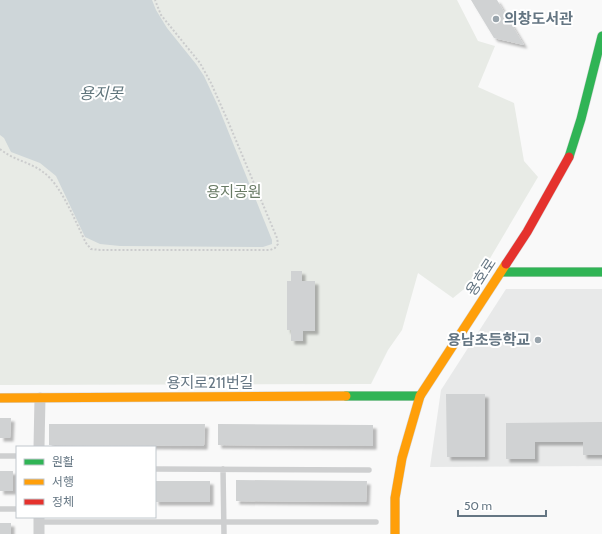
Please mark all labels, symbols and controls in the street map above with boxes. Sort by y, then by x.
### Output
place label: 의창도서관 [504,10,573,28]
marker: 의창도서관 [491,14,501,24]
water label: 용지못 [79,84,124,103]
park label: 용지공원 [206,183,262,201]
street label: 용호로 [462,255,500,299]
place label: 용남초등학교 [447,331,530,349]
marker: 용남초등학교 [533,335,543,345]
street label: 용지로211번길 [167,374,253,392]
legend [16,446,156,518]
text: 원활 [52,454,74,469]
text: 서행 [52,474,74,489]
scale bar [458,492,546,518]
text: 정체 [52,494,74,509]
text: 50 m [464,498,492,513]

